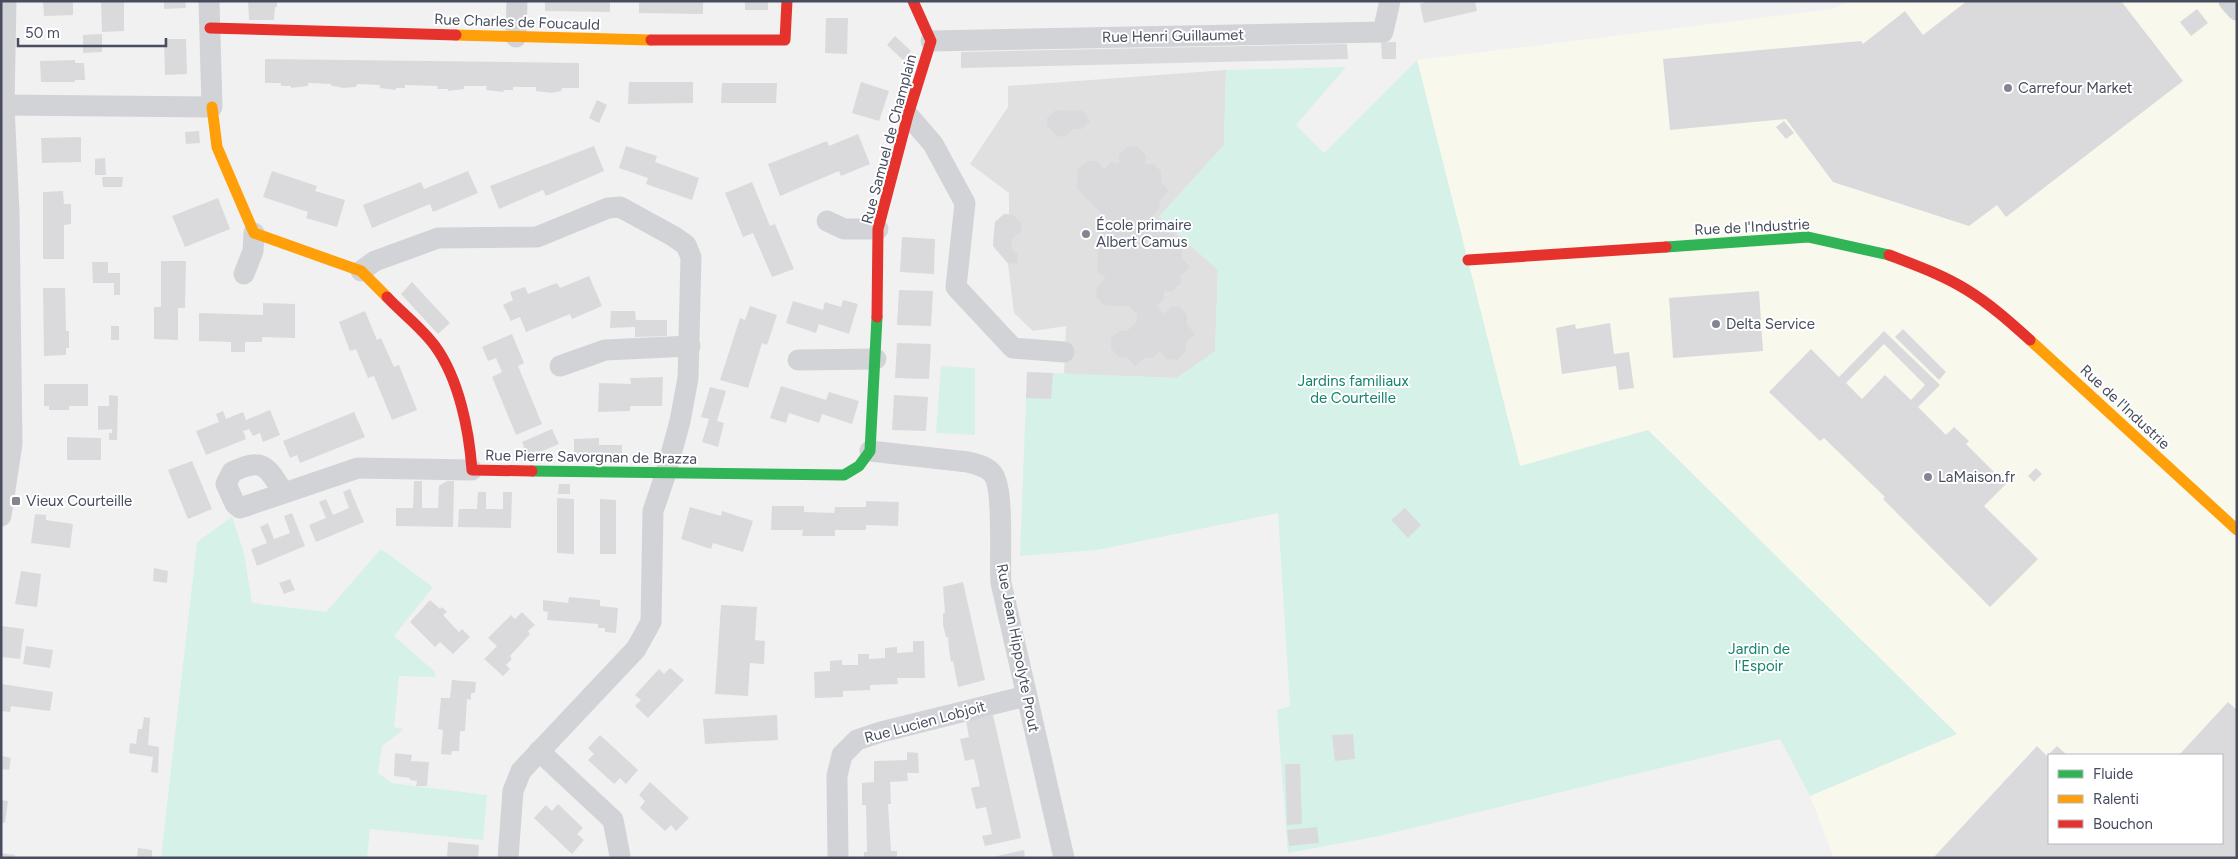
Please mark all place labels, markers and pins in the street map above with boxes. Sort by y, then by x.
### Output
place label: Carrefour Market [2018,79,2133,97]
marker: Carrefour Market [2002,82,2014,94]
place label: École primaire Albert Camus [1096,216,1191,251]
marker: École primaire Albert Camus [1080,228,1092,240]
place label: Delta Service [1726,315,1815,333]
marker: Delta Service [1710,318,1722,330]
place label: LaMaison.fr [1938,468,2015,486]
marker: LaMaison.fr [1922,471,1934,483]
place label: Vieux Courteille [26,492,132,510]
marker: Vieux Courteille [10,495,22,507]

